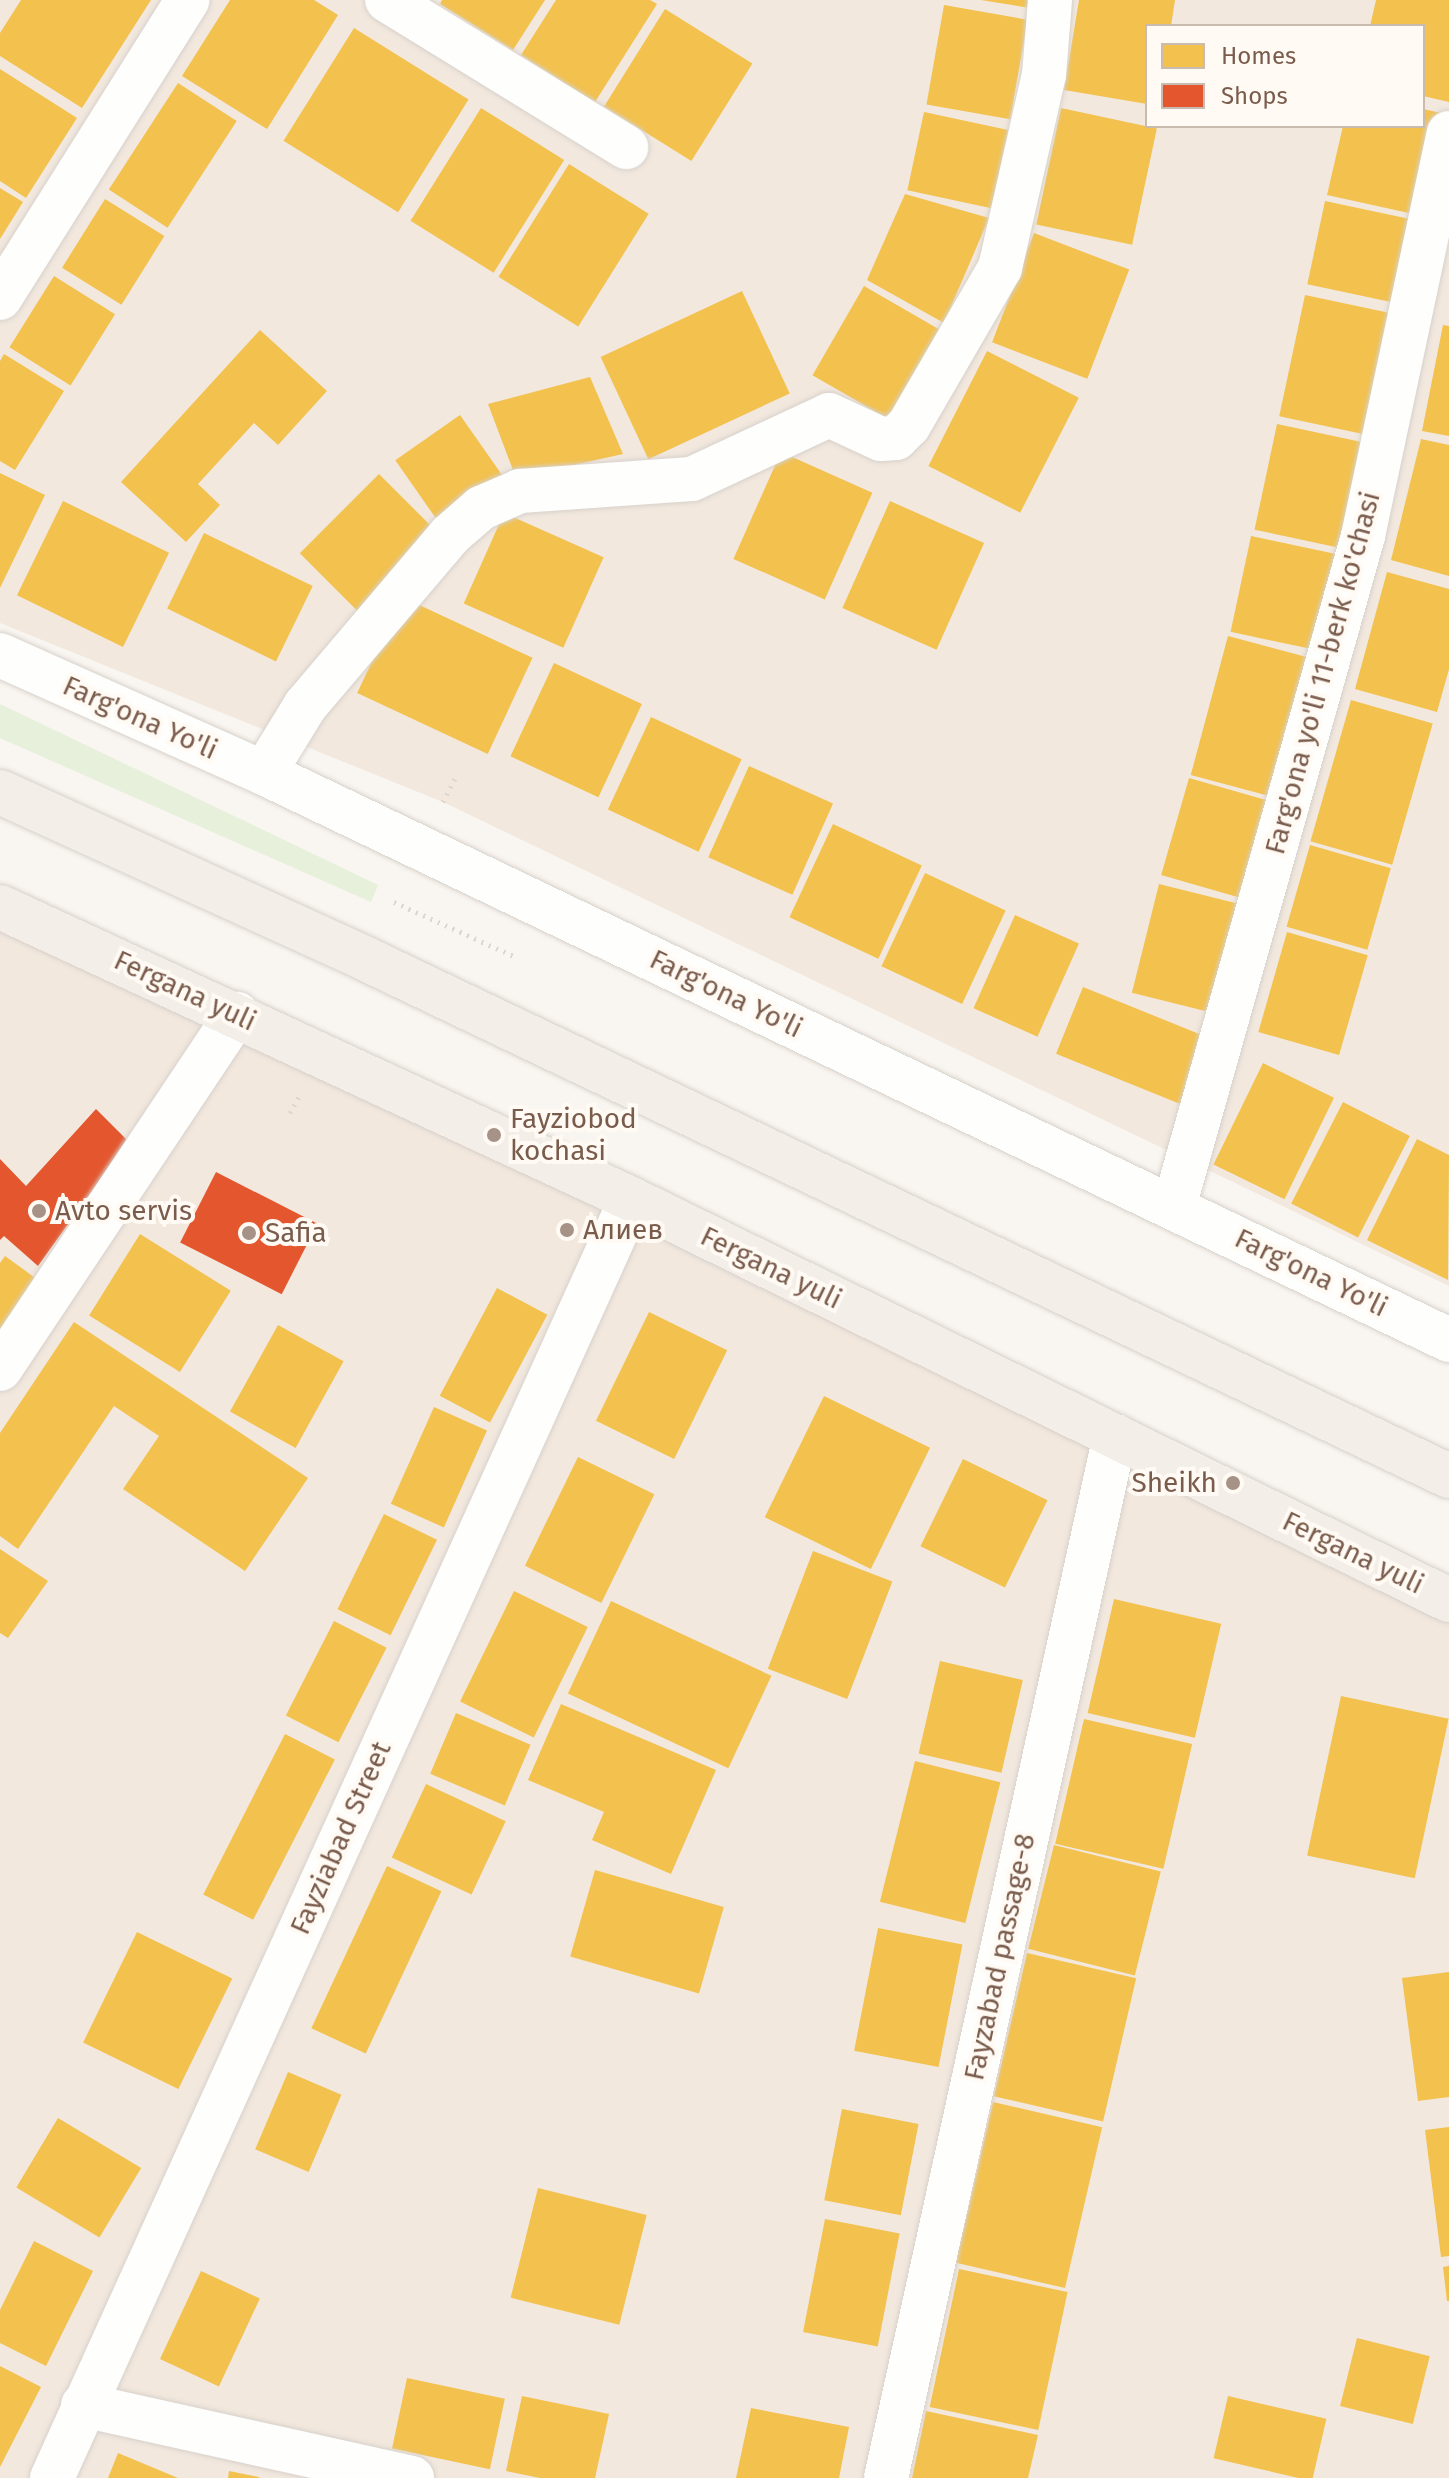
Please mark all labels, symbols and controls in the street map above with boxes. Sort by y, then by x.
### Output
legend [1145,24,1425,128]
text: Homes [1221,42,1296,70]
text: Shops [1221,82,1288,110]
street label: Farg'ona yo'li 11-berk ko'chasi [1258,488,1388,858]
street label: Farg'ona Yo'li [58,669,222,767]
street label: Fergana yuli [109,943,261,1039]
street label: Farg'ona Yo'li [644,943,808,1045]
place label: Fayziobod kochasi [510,1102,637,1168]
marker: Fayziobod kochasi [485,1126,503,1144]
place label: Avto servis [55,1194,192,1228]
marker: Avto servis [30,1202,48,1220]
place label: Алиев [583,1213,663,1247]
place label: Safia [265,1216,327,1250]
street label: Fergana yuli [695,1219,847,1317]
marker: Алиев [558,1221,576,1239]
street label: Farg'ona Yo'li [1229,1222,1393,1324]
marker: Safia [240,1224,258,1242]
place label: Sheikh [1131,1466,1217,1500]
marker: Sheikh [1224,1474,1242,1492]
street label: Fergana yuli [1277,1504,1429,1602]
street label: Fayziabad Street [283,1736,399,1940]
street label: Fayzabad passage-8 [957,1831,1043,2083]

